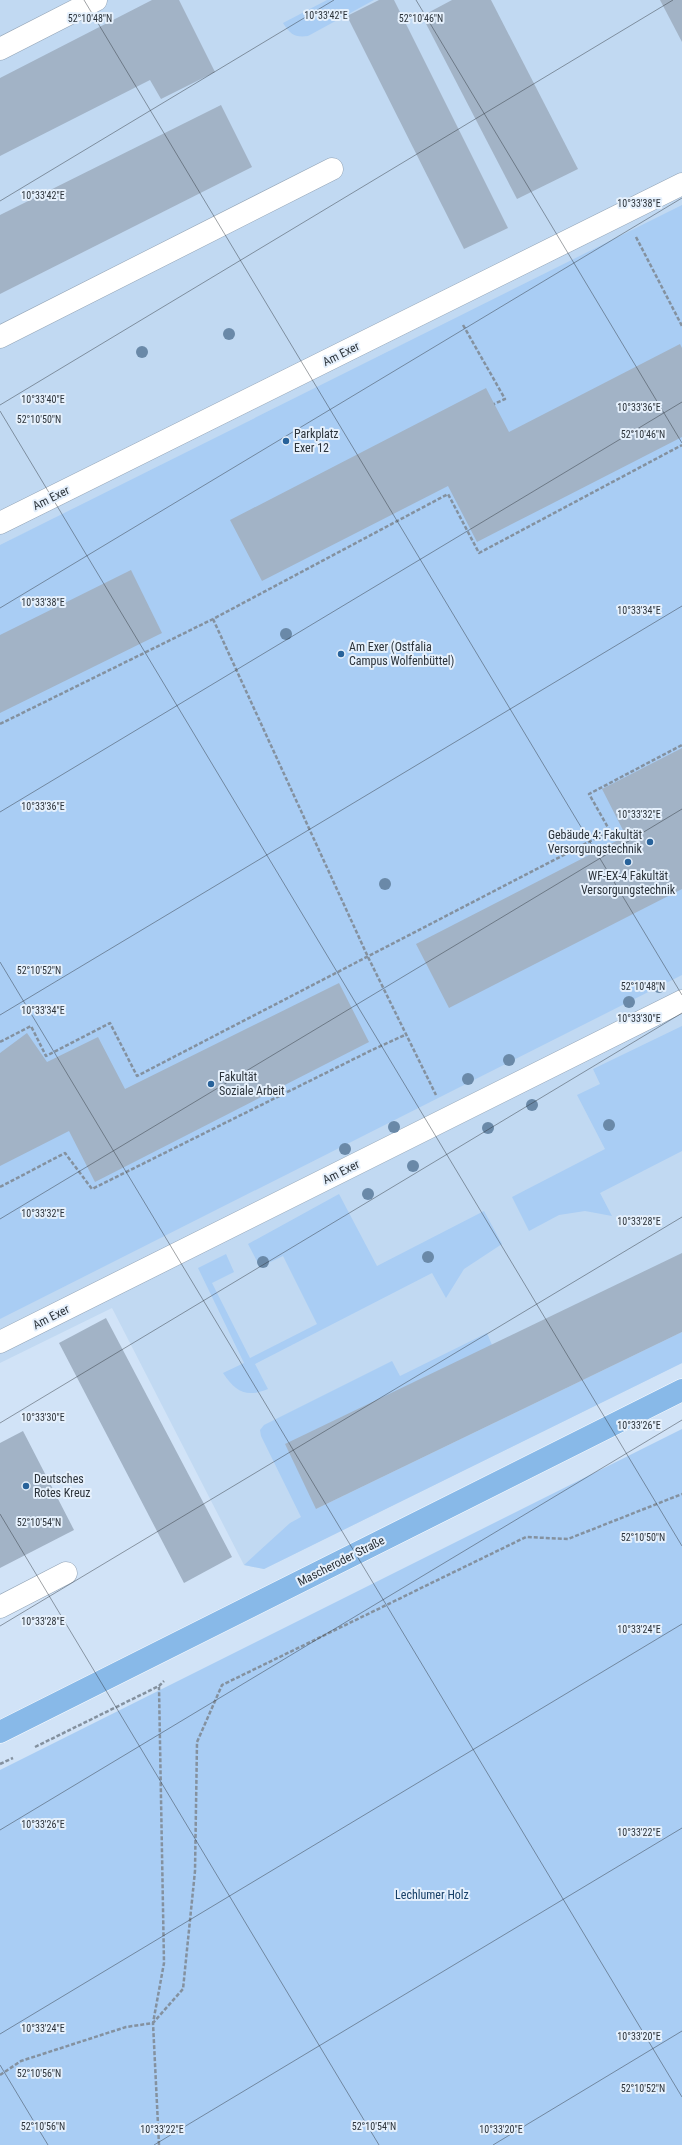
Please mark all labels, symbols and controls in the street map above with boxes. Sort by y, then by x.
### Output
text: 10°33'42"E [304,10,348,21]
text: 52°10'48"N [68,13,112,24]
text: 52°10'46"N [399,13,443,24]
text: 10°33'42"E [21,190,65,201]
text: 10°33'38"E [617,198,661,209]
street label: Am Exer [320,339,362,369]
text: 10°33'40"E [21,394,65,405]
text: 10°33'36"E [617,402,661,413]
text: 52°10'50"N [17,414,61,425]
place label: Parkplatz Exer 12 [294,427,339,455]
text: 52°10'46"N [621,429,665,440]
marker: Parkplatz Exer 12 [281,436,291,446]
street label: Am Exer [30,483,72,513]
text: 10°33'38"E [21,597,65,608]
text: 10°33'34"E [617,605,661,616]
place label: Am Exer (Ostfalia Campus Wolfenbüttel) [349,640,454,668]
marker: Am Exer (Ostfalia Campus Wolfenbüttel) [336,649,346,659]
text: 10°33'36"E [21,801,65,812]
text: 10°33'32"E [617,809,661,820]
place label: Gebäude 4: Fakultät Versorgungstechnik [548,828,643,856]
marker: Gebäude 4: Fakultät Versorgungstechnik [645,837,655,847]
marker: WF-EX-4 Fakultät Versorgungstechnik [623,857,633,867]
place label: WF-EX-4 Fakultät Versorgungstechnik [581,869,676,897]
text: 52°10'52"N [17,965,61,976]
text: 52°10'48"N [621,981,665,992]
text: 10°33'34"E [21,1005,65,1016]
text: 10°33'30"E [617,1013,661,1024]
place label: Fakultät Soziale Arbeit [219,1070,285,1098]
marker: Fakultät Soziale Arbeit [206,1079,216,1089]
street label: Am Exer [320,1157,362,1187]
text: 10°33'32"E [21,1208,65,1219]
text: 10°33'28"E [617,1216,661,1227]
street label: Am Exer [30,1302,72,1332]
text: 10°33'30"E [21,1412,65,1423]
text: 10°33'26"E [617,1420,661,1431]
place label: Deutsches Rotes Kreuz [34,1472,91,1500]
marker: Deutsches Rotes Kreuz [21,1481,31,1491]
text: 52°10'54"N [17,1517,61,1528]
text: 52°10'50"N [621,1532,665,1543]
street label: Mascheroder Straße [295,1533,387,1589]
text: 10°33'28"E [21,1616,65,1627]
text: 10°33'24"E [617,1624,661,1635]
text: 10°33'26"E [21,1819,65,1830]
text: 10°33'22"E [617,1827,661,1838]
park label: Lechlumer Holz [395,1888,469,1902]
text: 10°33'24"E [21,2023,65,2034]
text: 10°33'20"E [617,2031,661,2042]
text: 52°10'56"N [17,2068,61,2079]
text: 52°10'52"N [621,2083,665,2094]
text: 52°10'56"N [21,2121,65,2132]
text: 52°10'54"N [352,2121,396,2132]
text: 10°33'22"E [140,2124,184,2135]
text: 10°33'20"E [479,2124,523,2135]

